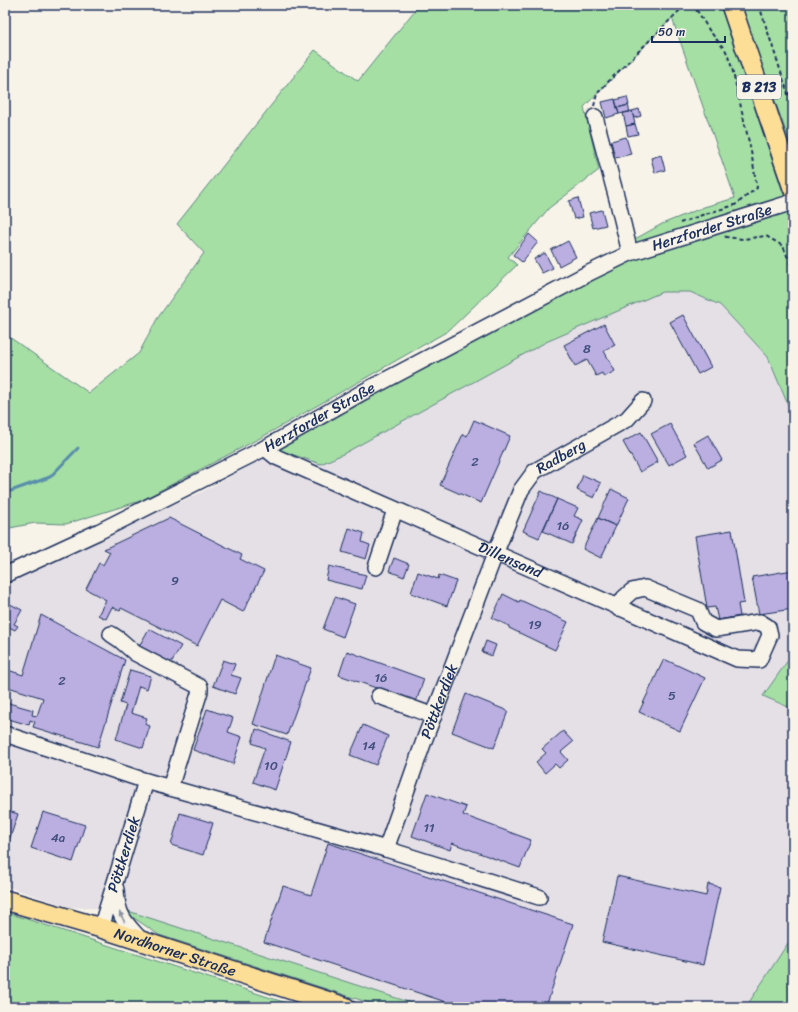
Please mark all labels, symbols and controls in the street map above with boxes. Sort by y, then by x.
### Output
scale bar [652,18,725,44]
text: 50 m [658,21,685,43]
road number: B 213 [737,75,781,99]
street label: Herzforder Straße [648,196,776,258]
house number: 8 [583,337,591,360]
street label: Herzforder Straße [259,375,380,459]
street label: Radberg [531,432,591,481]
house number: 2 [471,450,479,473]
house number: 16 [557,514,569,537]
street label: Dillensand [474,534,548,586]
house number: 9 [171,569,179,592]
house number: 19 [528,613,542,636]
street label: Pöttkerdiek [413,659,465,742]
house number: 16 [375,666,387,689]
house number: 2 [58,669,66,692]
house number: 5 [668,684,676,707]
house number: 14 [362,734,376,757]
house number: 10 [264,754,278,777]
street label: Pöttkerdiek [100,812,148,896]
house number: 11 [423,816,435,839]
house number: 4a [51,826,66,849]
one-way arrow [119,911,126,923]
street label: Nordhorner Straße [111,920,240,984]

